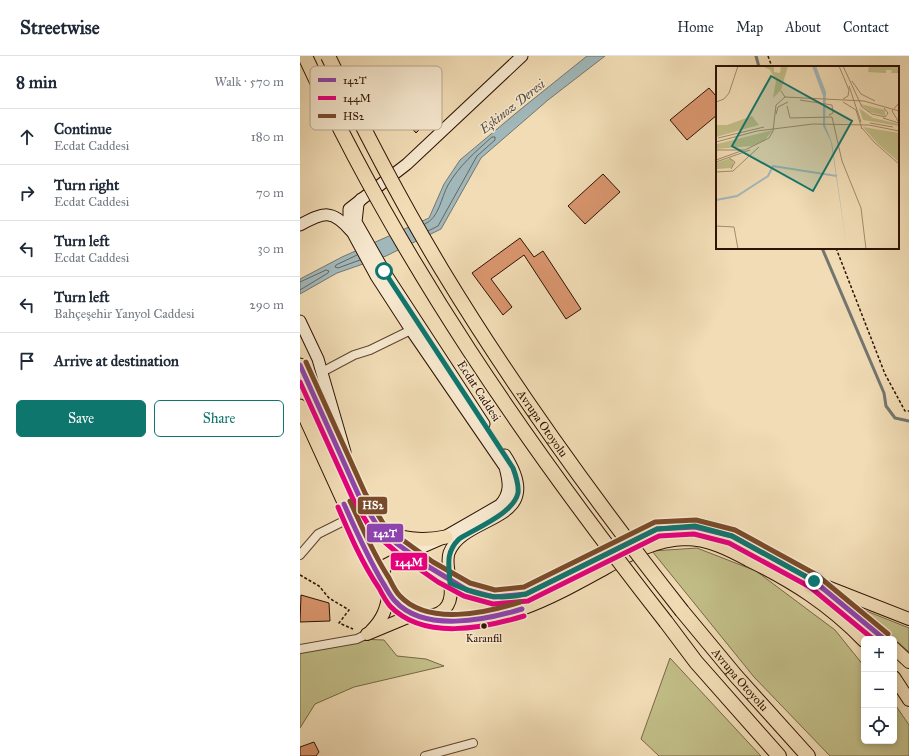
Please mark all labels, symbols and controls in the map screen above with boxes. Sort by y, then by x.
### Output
text: Streetwise [20,16,100,39]
text: Home [677,19,714,36]
text: Map [736,19,763,36]
text: About [785,19,821,36]
text: Contact [843,19,889,36]
legend [310,66,442,130]
inset map [716,66,899,249]
text: 8 min [16,72,57,93]
text: Walk · 570 m [215,74,284,90]
text: 142T [343,74,367,87]
water label: Eşkinoz Deresi [476,76,549,138]
text: 144M [343,92,371,105]
text: HS2 [343,110,365,123]
text: Continue [54,120,112,138]
icon: ahead [16,126,38,148]
text: 180 m [251,129,284,145]
text: Ecdat Caddesi [54,138,129,154]
text: Turn right [54,176,119,194]
icon: right [16,182,38,204]
text: 70 m [256,185,284,201]
text: Ecdat Caddesi [54,194,129,210]
text: Turn left [54,232,110,250]
icon: left [16,238,38,260]
text: 30 m [258,241,284,257]
text: Ecdat Caddesi [54,250,129,266]
route start [375,262,393,280]
text: Turn left [54,288,110,306]
icon: left [16,294,38,316]
text: 290 m [249,297,284,313]
text: Bahçeşehir Yanyol Caddesi [54,306,195,322]
icon: arrive [16,350,38,372]
text: Arrive at destination [54,352,179,370]
street label: Ecdat Caddesi [454,358,504,425]
street label: Avrupa Otoyolu [514,386,571,460]
button: Save [16,400,146,437]
button: Share [154,400,284,437]
line badge: HS2 [357,496,388,515]
text: HS2 [362,499,384,512]
line badge: 142T [366,523,404,543]
text: 142T [373,527,397,541]
line badge: 144M [390,552,428,571]
text: 144M [395,556,424,570]
route end [805,572,823,590]
marker: Karanfil [479,621,489,631]
place label: Karanfil [466,632,502,645]
map controls [861,636,897,744]
button: + [861,636,897,672]
street label: Avrupa Otoyolu [708,645,772,714]
button: − [861,672,897,708]
button: locate [861,708,897,744]

